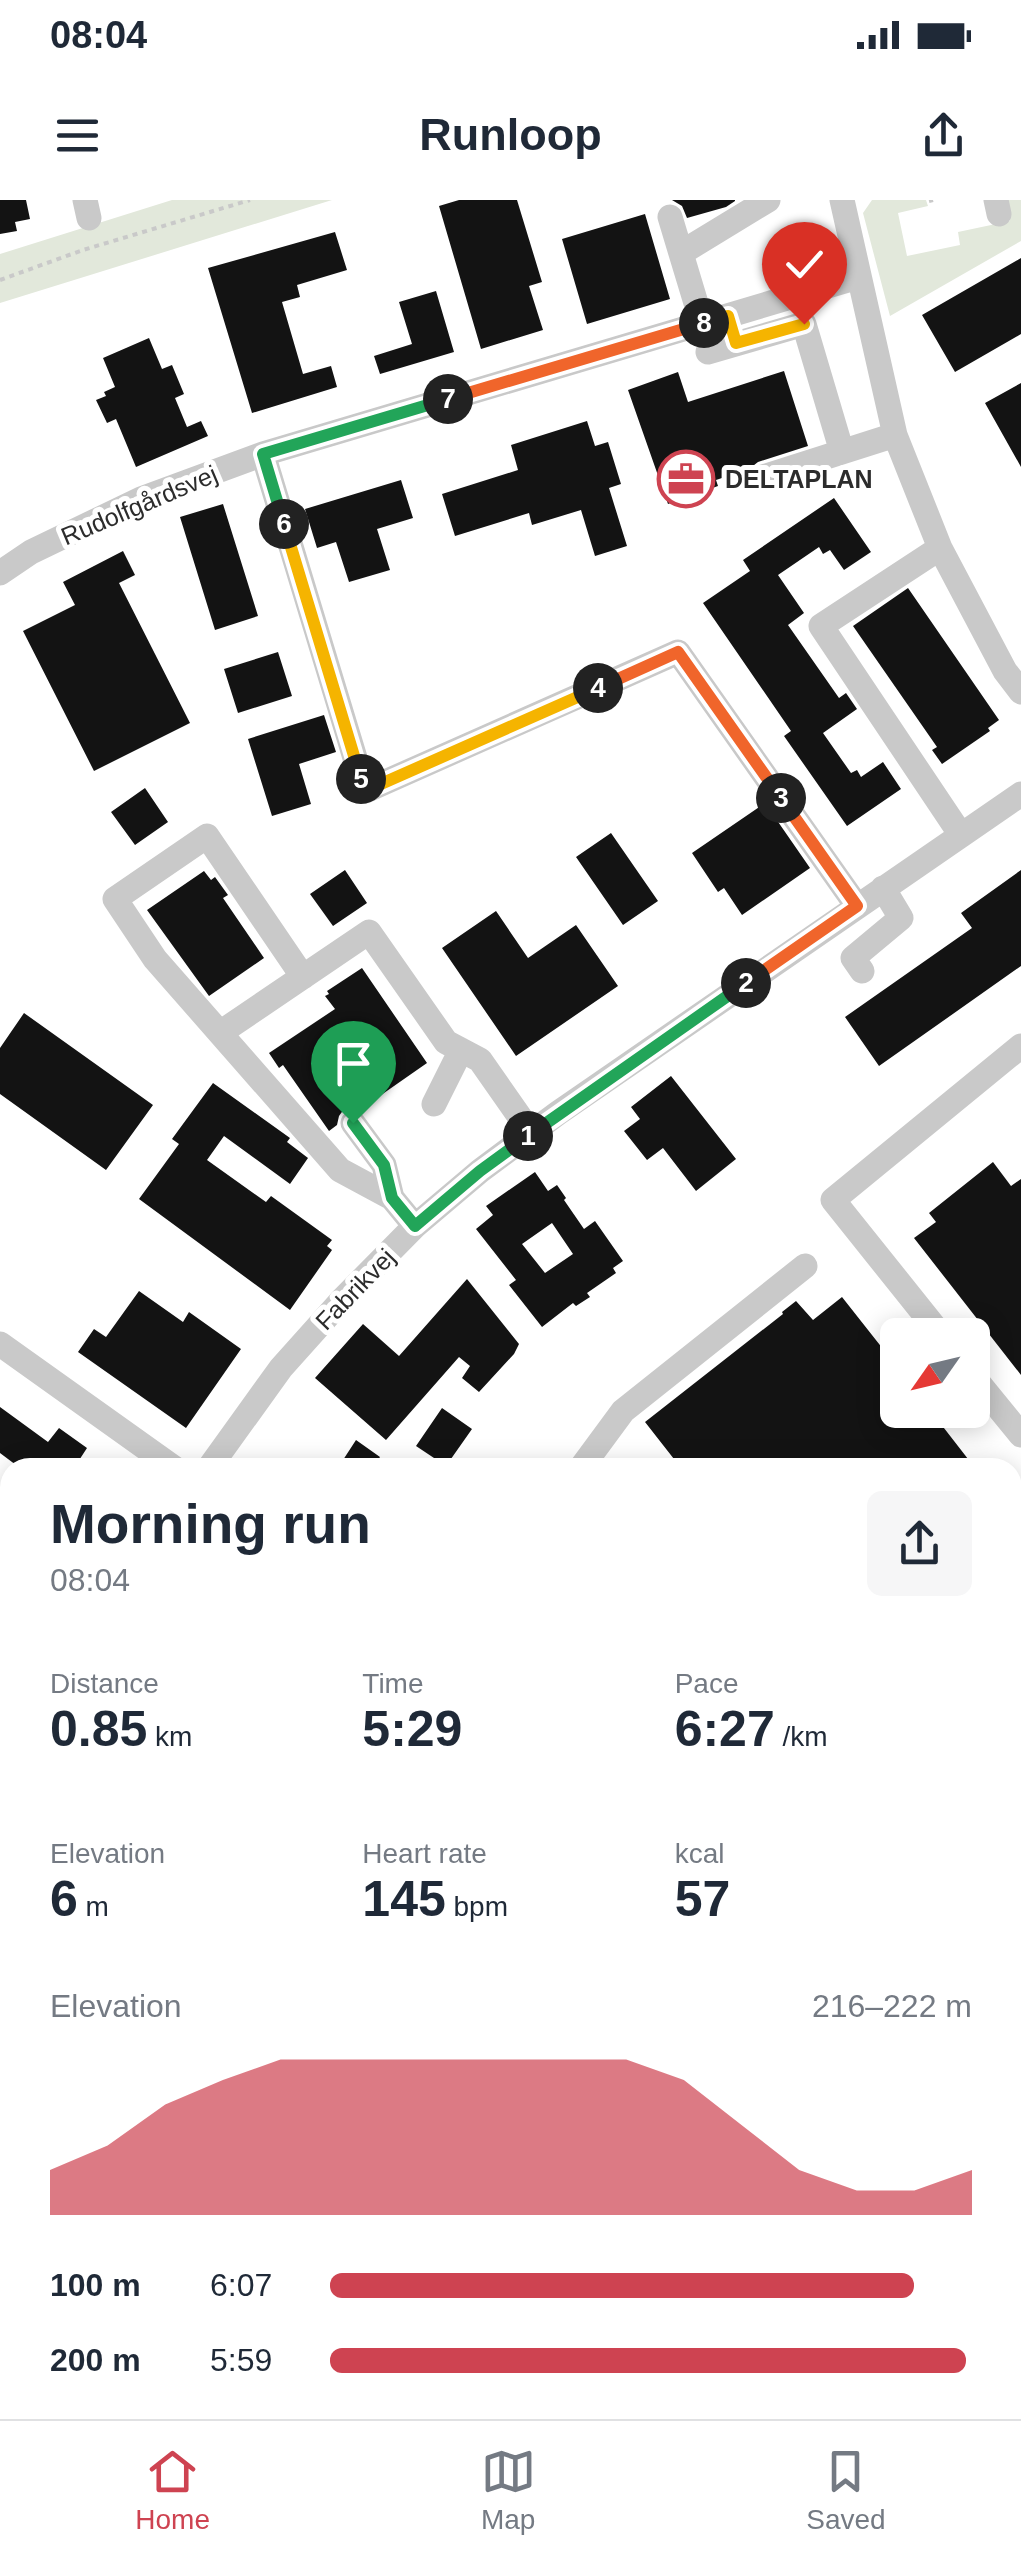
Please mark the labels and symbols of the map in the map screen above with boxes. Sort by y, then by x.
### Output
pin [762,222,847,325]
pin: 8 [679,298,729,348]
pin: 7 [423,374,473,424]
office icon: DELTAPLAN [656,449,716,509]
street label: Rudolfgårdsvej [57,460,221,550]
place label: DELTAPLAN [725,465,873,493]
pin: 6 [259,499,309,549]
pin: 4 [573,663,623,713]
pin: 5 [336,754,386,804]
pin: 3 [756,773,806,823]
pin: 2 [721,958,771,1008]
pin [311,1021,396,1124]
pin: 1 [503,1111,553,1161]
street label: Fabrikvej [310,1243,400,1335]
north arrow [880,1318,990,1428]

